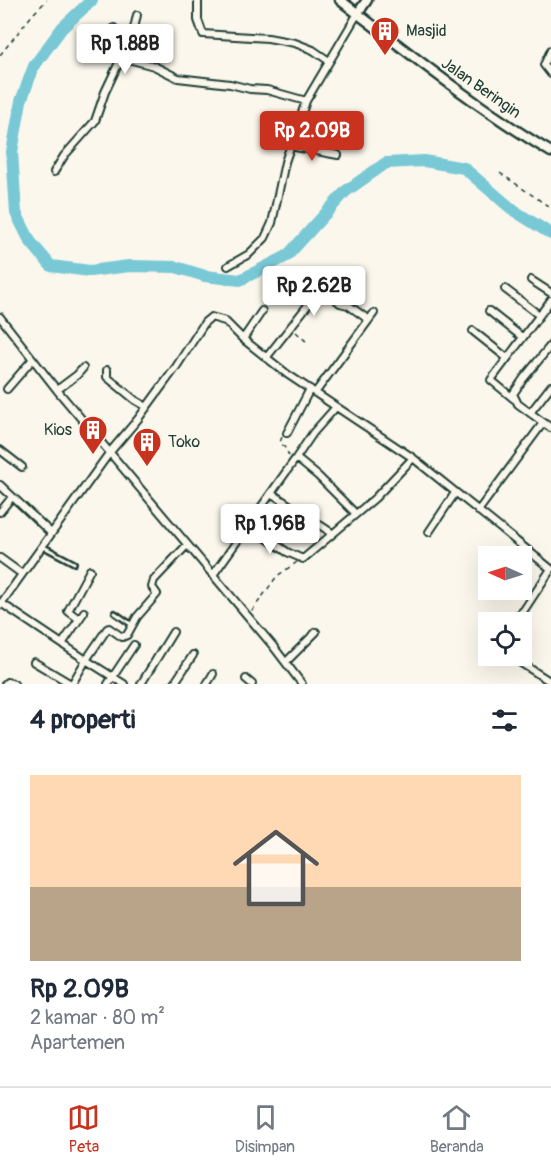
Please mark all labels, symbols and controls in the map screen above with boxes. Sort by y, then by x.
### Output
building icon: Masjid [369,15,401,57]
place label: Masjid [406,21,446,41]
pin: Rp 1.88B [63,24,187,75]
text: Rp 1.88B [90,31,160,56]
street label: Jalan Beringin [437,53,525,123]
pin: Rp 2.09B [250,111,374,162]
text: Rp 2.09B [274,118,350,143]
pin: Rp 2.62B [252,266,376,317]
text: Rp 2.62B [276,273,352,298]
building icon: Kios [77,414,109,456]
place label: Kios [44,420,72,440]
building icon: Toko [131,426,163,468]
place label: Toko [168,432,200,452]
pin: Rp 1.96B [208,504,332,555]
text: Rp 1.96B [235,511,305,536]
north arrow [478,546,532,600]
map controls [478,546,532,666]
button: locate [478,612,532,666]
text: 4 properti [30,704,135,736]
icon: filters [488,704,521,737]
icon: home [222,814,330,922]
text: Rp 2.09B [30,973,129,1005]
text: 2 kamar · 80 m² [30,1005,165,1030]
text: Apartemen [30,1030,125,1055]
tab: Peta [67,1101,100,1157]
tab: Disimpan [235,1101,295,1157]
tab: Beranda [430,1101,484,1157]

